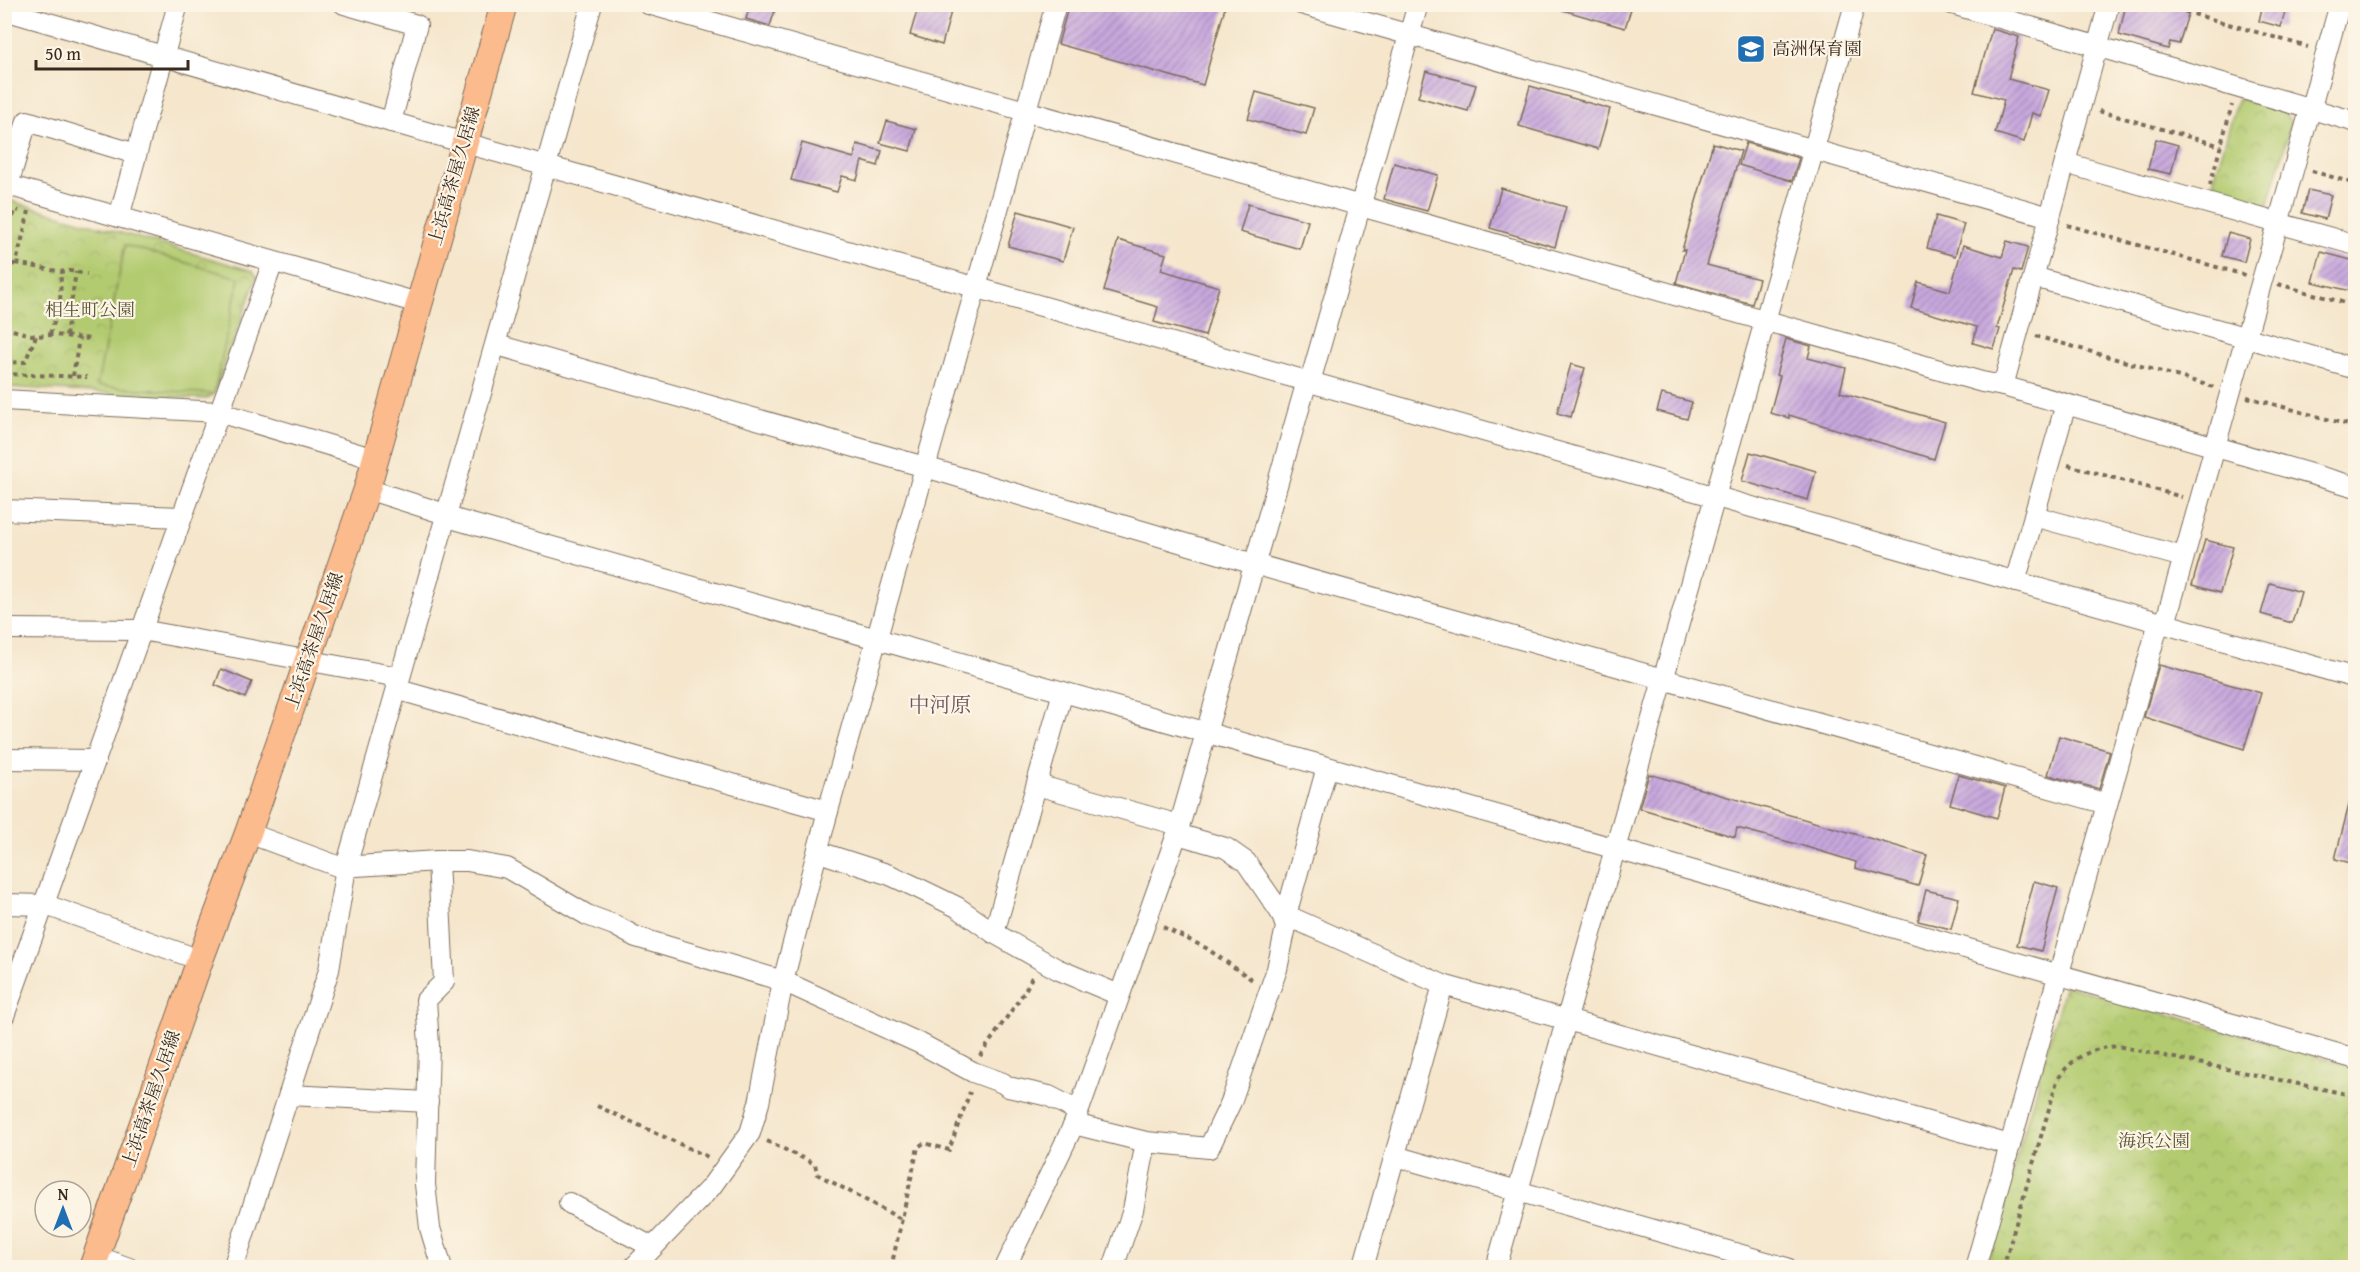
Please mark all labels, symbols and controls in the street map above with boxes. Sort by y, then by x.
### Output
scale bar [36,33,188,71]
school or university icon: 高洲保育園 [1735,33,1767,65]
place label: 高洲保育園 [1772,35,1862,62]
text: 50 m [45,40,81,67]
street label: 上浜高茶屋久居線 [421,103,486,249]
park label: 相生町公園 [45,296,135,323]
street label: 上浜高茶屋久居線 [277,568,350,713]
district label: 中河原 [909,689,972,720]
street label: 上浜高茶屋久居線 [114,1026,187,1171]
park label: 海浜公園 [2118,1127,2190,1154]
north arrow [33,1179,93,1239]
text: N [58,1182,69,1206]

